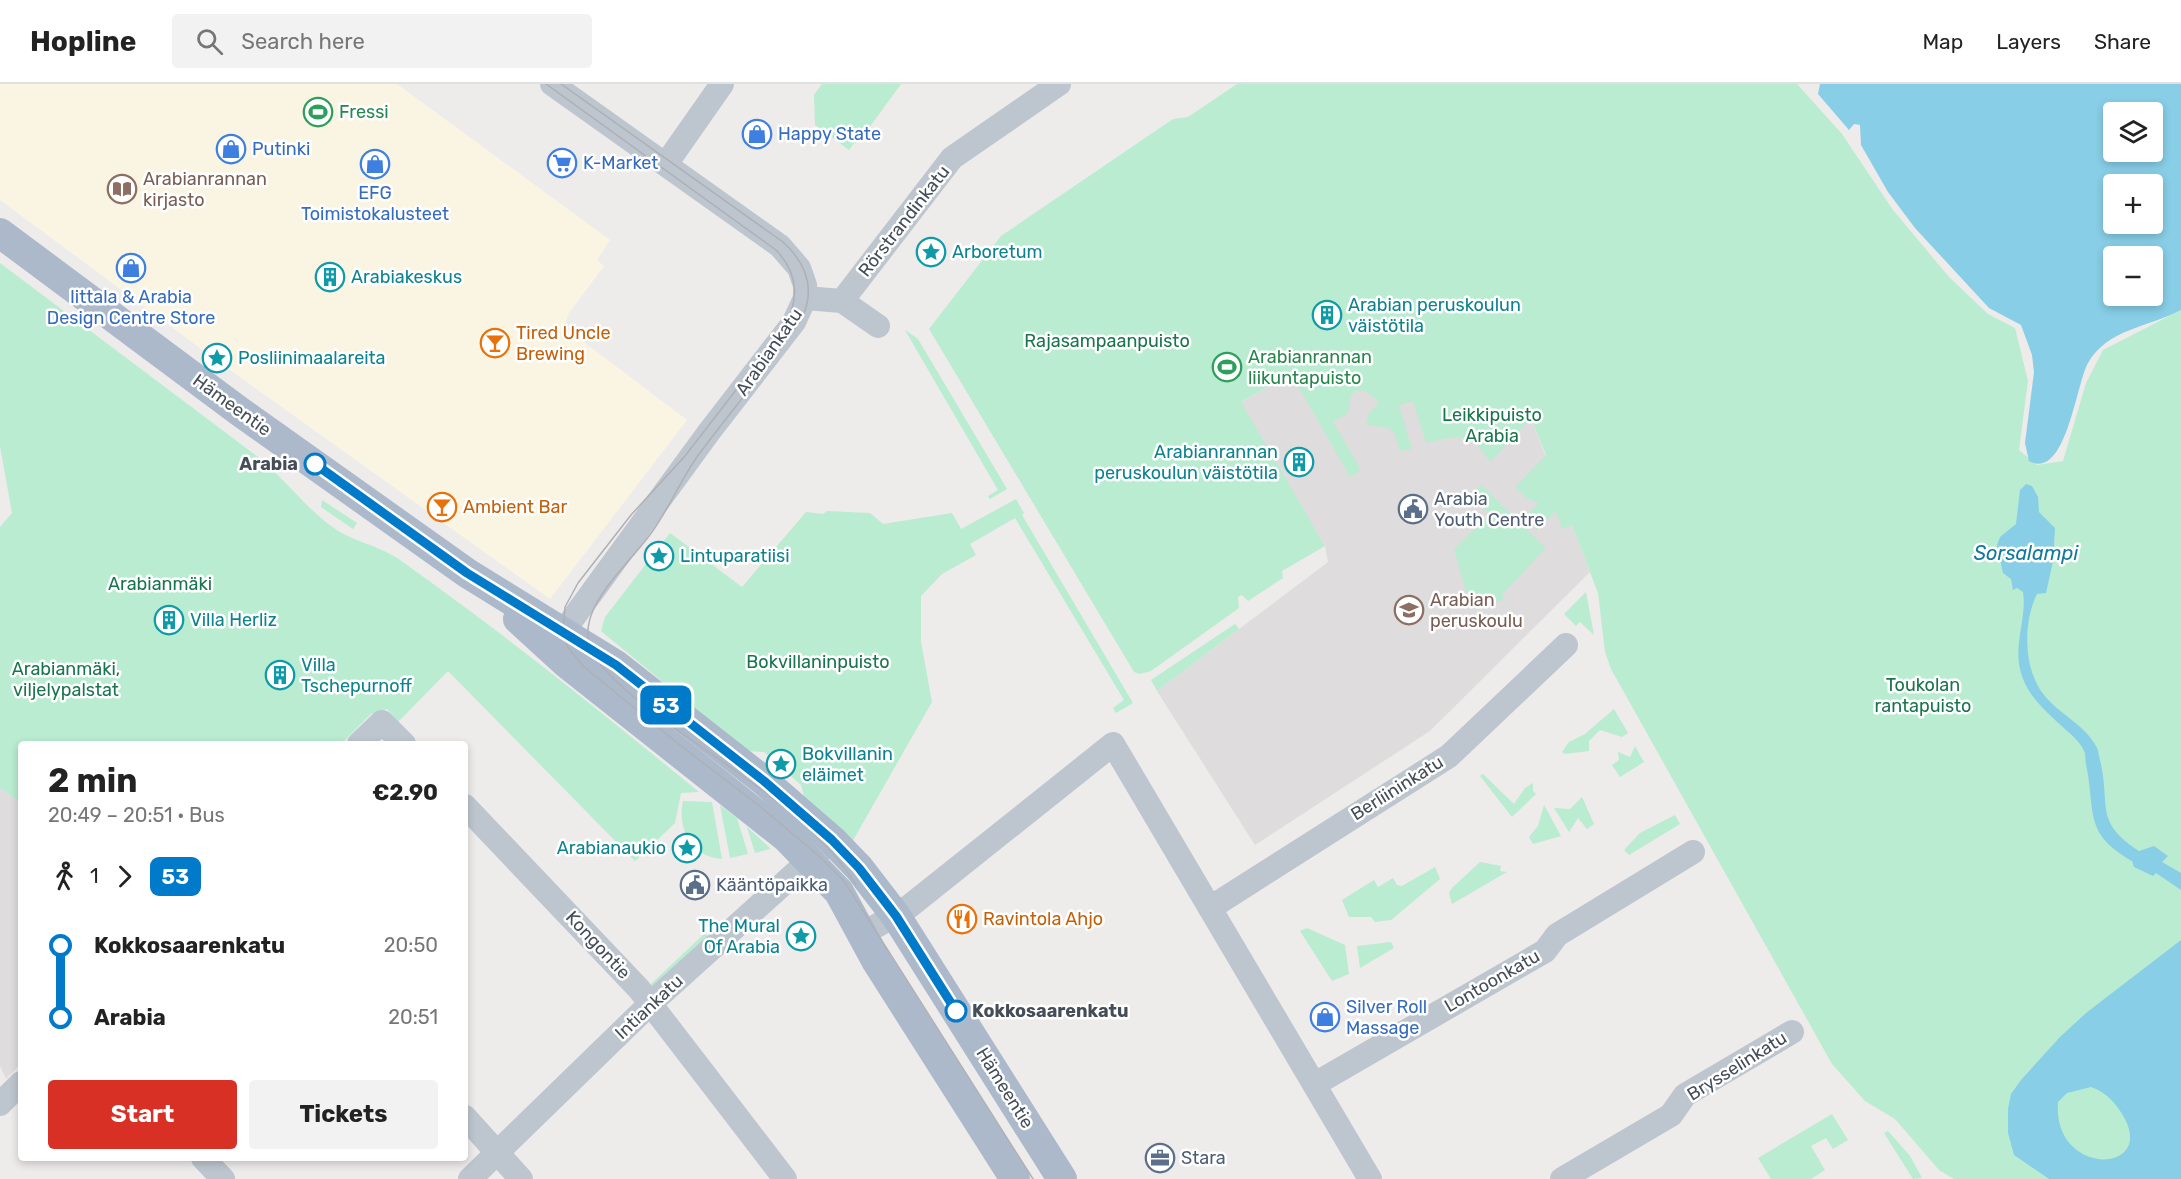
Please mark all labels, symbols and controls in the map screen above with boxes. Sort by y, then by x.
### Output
search box [172,14,592,68]
text: Hopline [30,25,136,58]
icon: search [193,25,226,58]
text: Search here [241,28,365,55]
text: Map [1922,29,1963,54]
text: Layers [1996,29,2061,54]
text: Share [2094,29,2151,54]
sports icon: Fressi [302,96,334,128]
place label: Fressi [339,101,389,123]
map controls [2103,102,2163,306]
button: layers [2103,102,2163,162]
shop icon: Happy State [741,118,773,150]
place label: Happy State [778,123,881,145]
shop icon: Putinki [215,133,247,165]
place label: Putinki [252,138,310,160]
supermarket icon: K-Market [546,147,578,179]
shop icon: EFG Toimistokalusteet [359,148,391,180]
place label: K-Market [583,152,658,174]
street label: Rörstrandinkatu [854,161,954,281]
place label: Arabianrannan kirjasto [143,168,267,211]
library icon: Arabianrannan kirjasto [106,173,138,205]
button: + [2103,174,2163,234]
place label: EFG Toimistokalusteet [301,182,449,225]
place icon: Arboretum [915,236,947,268]
place label: Arboretum [952,241,1043,263]
button: − [2103,246,2163,306]
shop icon: Iittala & Arabia Design Centre Store [115,252,147,284]
building icon: Arabiakeskus [314,261,346,293]
place label: Arabiakeskus [351,266,462,288]
place label: Iittala & Arabia Design Centre Store [47,286,215,329]
place label: Arabian peruskoulun väistötila [1348,294,1521,337]
building icon: Arabian peruskoulun väistötila [1311,299,1343,331]
street label: Arabiankatu [731,304,807,400]
place label: Tired Uncle Brewing [516,322,611,365]
bar icon: Tired Uncle Brewing [479,327,511,359]
park label: Rajasampaanpuisto [1024,330,1190,352]
place icon: Posliinimaalareita [201,342,233,374]
place label: Arabianrannan liikuntapuisto [1248,346,1372,389]
place label: Posliinimaalareita [238,347,386,369]
sports icon: Arabianrannan liikuntapuisto [1211,351,1243,383]
street label: Hämeentie [189,369,275,441]
park label: Leikkipuisto Arabia [1442,404,1542,447]
place label: Arabianrannan peruskoulun väistötila [1094,441,1278,484]
building icon: Arabianrannan peruskoulun väistötila [1283,446,1315,478]
place label: Arabia [239,453,298,475]
marker: Arabia [304,453,326,475]
place label: Arabia Youth Centre [1434,488,1544,531]
bar icon: Ambient Bar [426,491,458,523]
public building icon: Arabia Youth Centre [1397,493,1429,525]
place label: Ambient Bar [463,496,567,518]
place icon: Lintuparatiisi [643,540,675,572]
water label: Sorsalampi [1974,541,2079,565]
place label: Lintuparatiisi [680,545,790,567]
park label: Arabianmäki [108,573,212,595]
place label: Arabian peruskoulu [1430,589,1523,632]
school or university icon: Arabian peruskoulu [1393,594,1425,626]
building icon: Villa Herliz [153,604,185,636]
place label: Villa Herliz [190,609,277,631]
park label: Bokvillaninpuisto [746,651,890,673]
place label: Villa Tschepurnoff [301,654,412,697]
park label: Arabianmäki, viljelypalstat [12,658,120,701]
building icon: Villa Tschepurnoff [264,659,296,691]
park label: Toukolan rantapuisto [1875,674,1971,717]
line badge: 53 [639,686,693,724]
text: 53 [652,693,680,718]
place label: Bokvillanin eläimet [802,743,893,786]
place icon: Bokvillanin eläimet [765,748,797,780]
street label: Berliininkatu [1347,751,1447,825]
text: 2 min [48,761,137,800]
text: €2.90 [372,779,438,806]
text: 20:49 – 20:51 · Bus [48,803,225,827]
place icon: Arabianaukio [671,832,703,864]
place label: Arabianaukio [557,837,666,859]
icon: walk [48,860,81,893]
icon: forward [108,860,141,893]
text: 1 [90,864,99,888]
text: 53 [162,864,189,889]
public building icon: Kääntöpaikka [679,869,711,901]
place label: Kääntöpaikka [716,874,828,896]
restaurant icon: Ravintola Ahjo [946,903,978,935]
street label: Kongontie [561,906,635,984]
place label: Ravintola Ahjo [983,908,1103,930]
place label: The Mural Of Arabia [698,915,780,958]
place icon: The Mural Of Arabia [785,920,817,952]
text: Kokkosaarenkatu [94,932,285,959]
text: 20:50 [384,933,438,957]
street label: Lontoonkatu [1440,945,1544,1017]
street label: Intiankatu [611,970,687,1044]
place label: Silver Roll Massage [1346,996,1427,1039]
marker: Kokkosaarenkatu [945,1000,967,1022]
place label: Kokkosaarenkatu [972,1000,1128,1022]
shop icon: Silver Roll Massage [1309,1001,1341,1033]
text: Arabia [94,1004,166,1031]
text: 20:51 [388,1005,438,1029]
street label: Brysselinkatu [1683,1027,1791,1105]
street label: Hämeentie [972,1043,1038,1133]
button: Start [48,1080,237,1149]
button: Tickets [249,1080,438,1149]
office icon: Stara [1144,1142,1176,1174]
place label: Stara [1181,1147,1226,1169]

